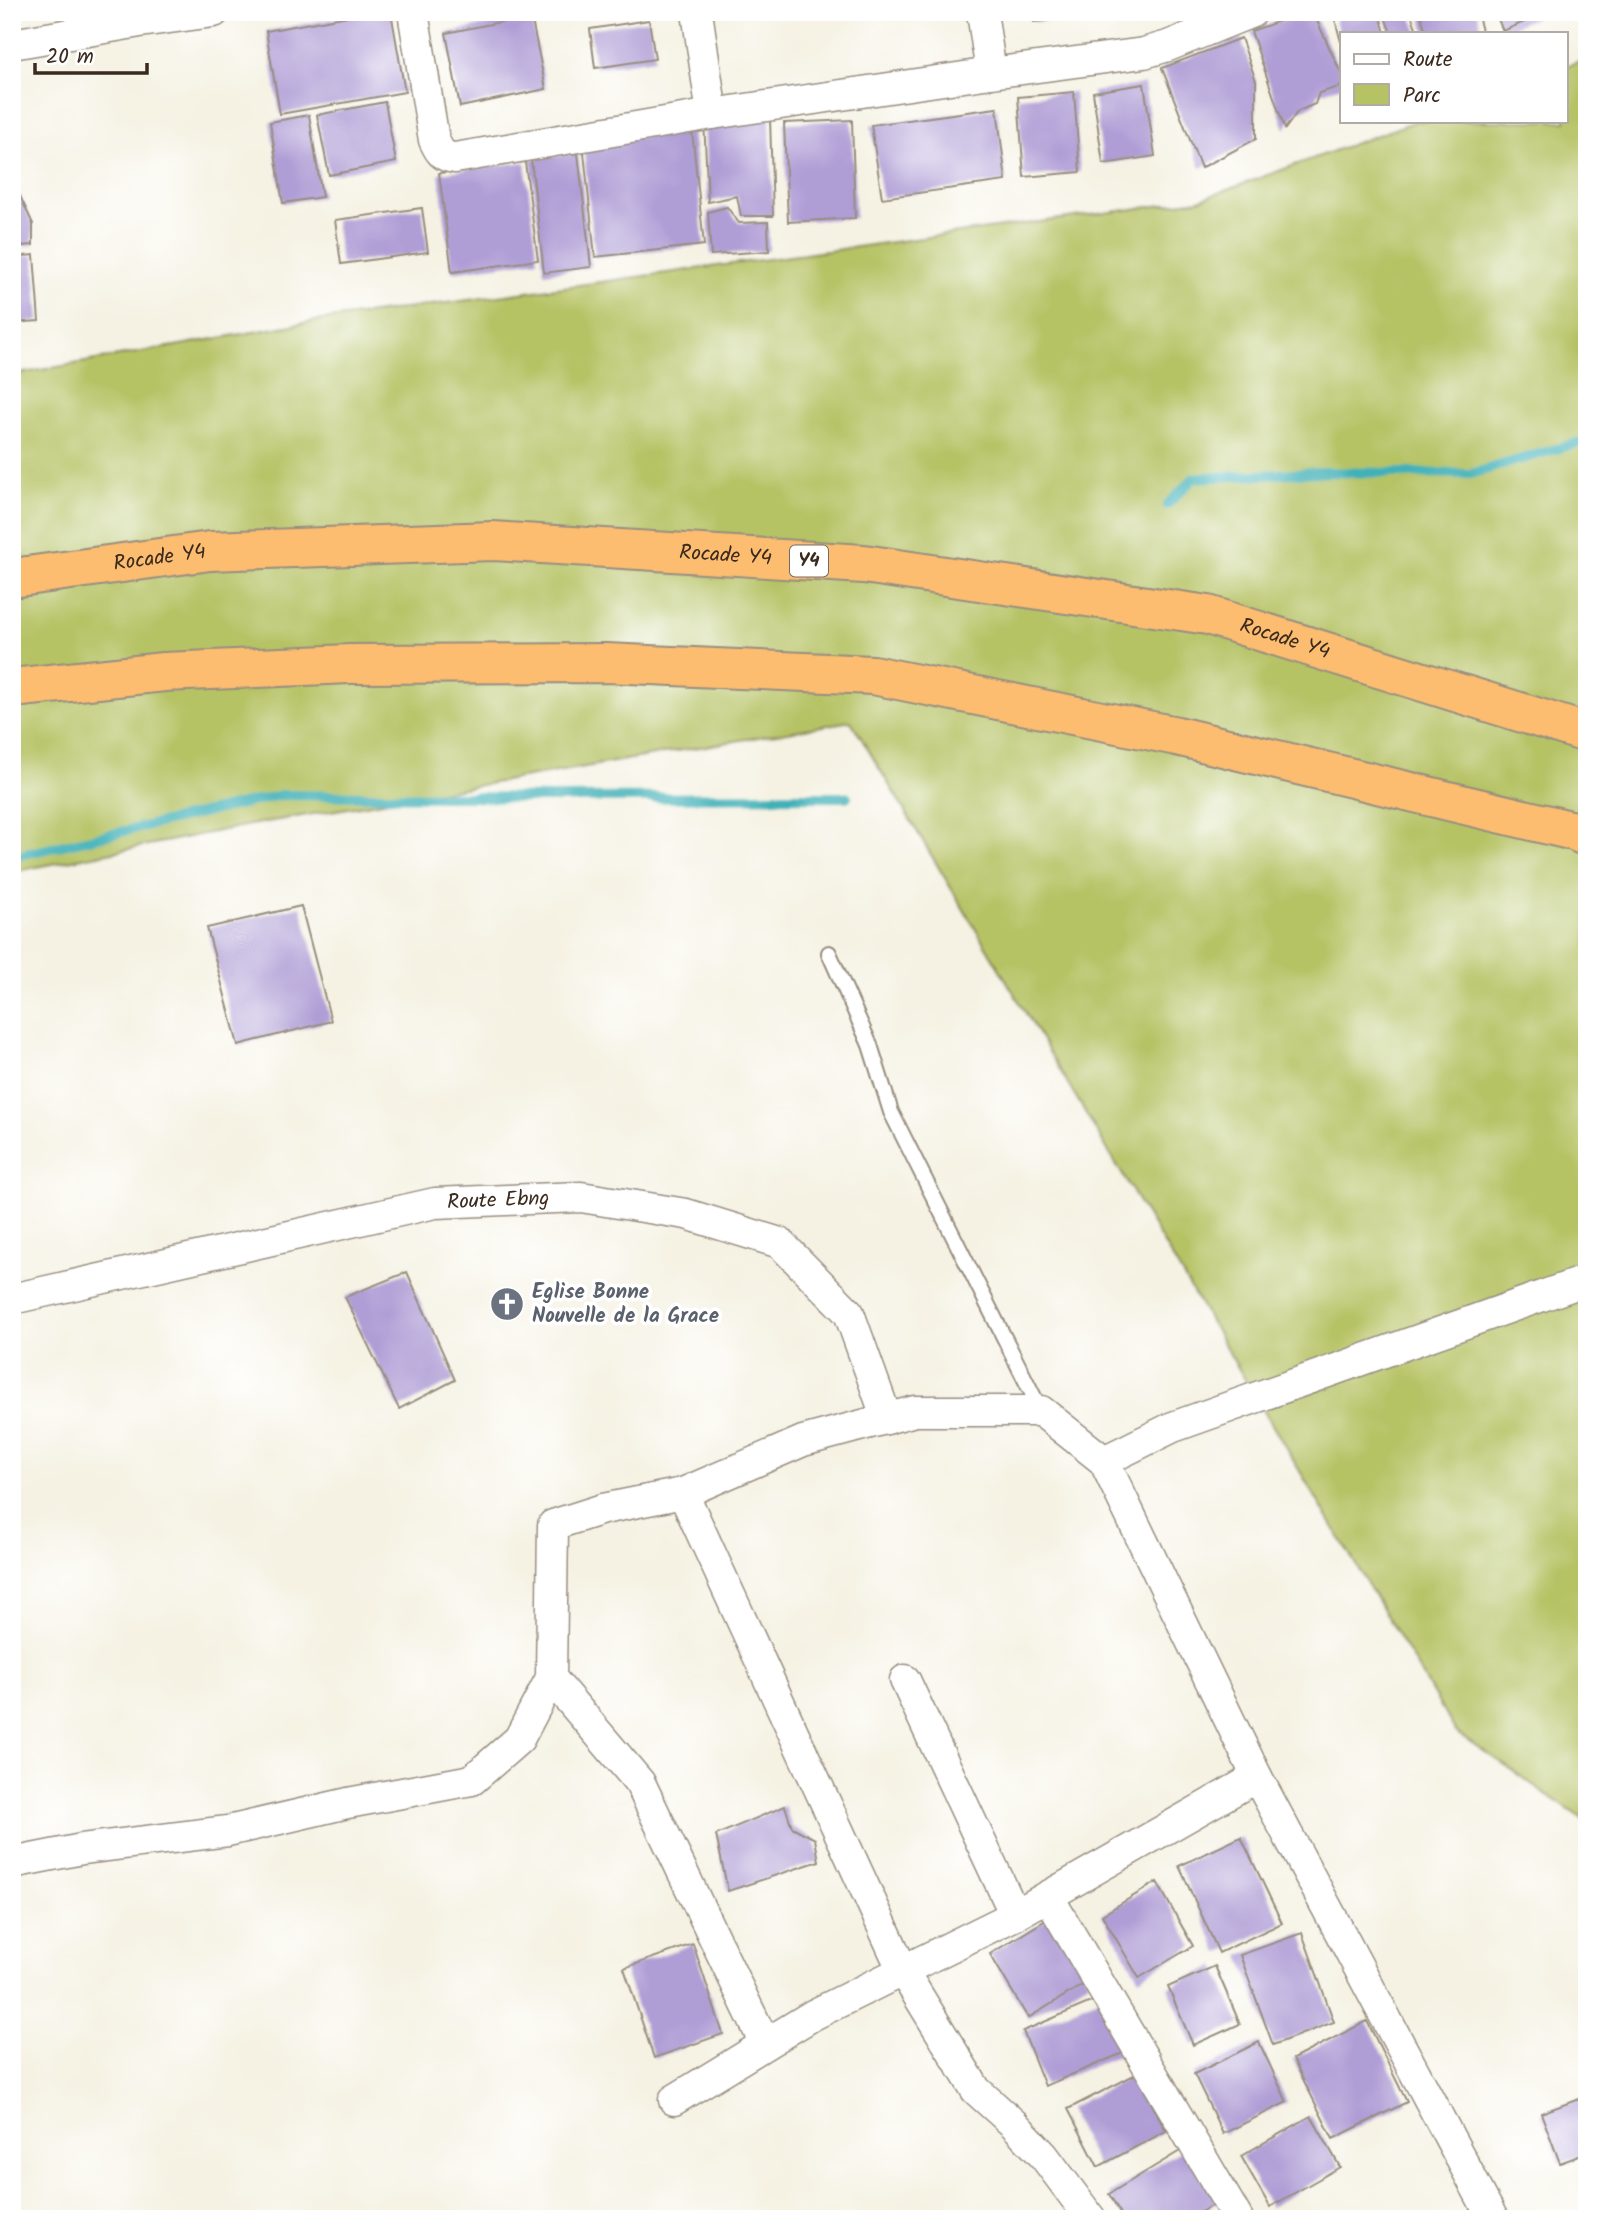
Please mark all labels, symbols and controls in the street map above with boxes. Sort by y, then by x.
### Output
scale bar [35,32,147,76]
legend [1340,32,1568,122]
text: 20 m [46,41,94,74]
text: Route [1403,44,1453,77]
text: Parc [1403,80,1441,113]
street label: Rocade Y4 [111,535,208,581]
street label: Rocade Y4 [678,536,773,575]
road number: Y4 [790,546,828,576]
street label: Rocade Y4 [1236,609,1334,669]
street label: Route Ebng [446,1182,550,1219]
place label: Eglise Bonne Nouvelle de la Grace [532,1276,719,1333]
church icon: Eglise Bonne Nouvelle de la Grace [488,1285,526,1323]

